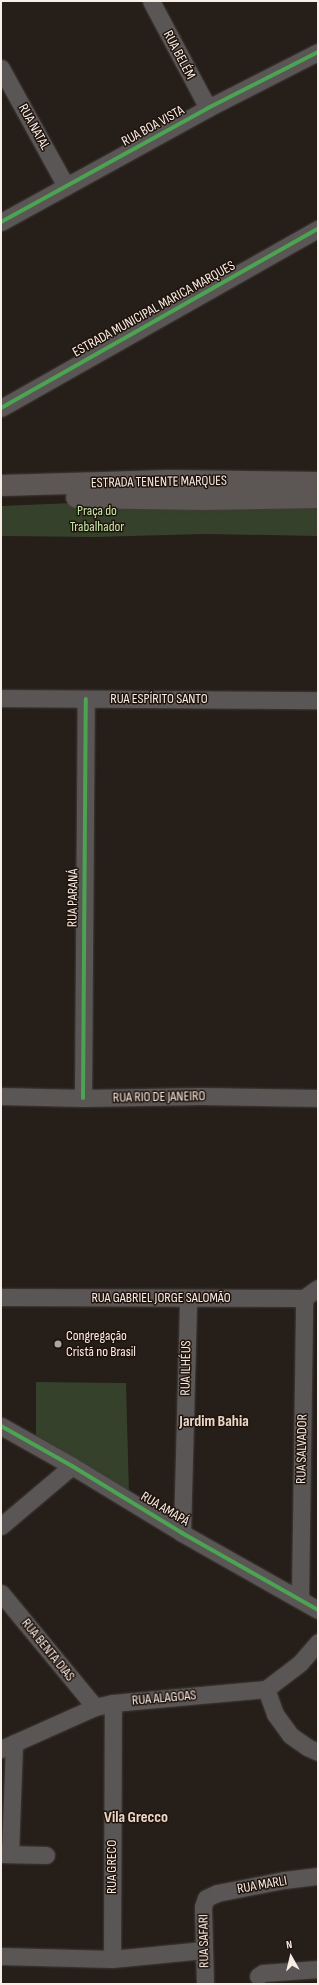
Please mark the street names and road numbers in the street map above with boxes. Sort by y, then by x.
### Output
street label: RUA BELÉM [159,28,199,82]
street label: RUA NATAL [14,101,54,153]
street label: RUA BOA VISTA [119,102,187,150]
street label: ESTRADA MUNICIPAL MARICA MARQUES [70,257,238,361]
street label: ESTRADA TENENTE MARQUES [91,472,227,492]
street label: RUA ESPÍRITO SANTO [110,691,208,707]
street label: RUA PARANÁ [64,869,82,927]
street label: RUA RIO DE JANEIRO [113,1088,205,1106]
street label: RUA GABRIEL JORGE SALOMÃO [91,1290,231,1306]
street label: RUA ILHÉUS [177,1340,195,1396]
street label: RUA SALVADOR [293,1414,311,1484]
street label: RUA AMAPÁ [138,1488,192,1530]
street label: RUA BENTA DIAS [18,1615,78,1685]
street label: RUA ALAGOAS [131,1687,197,1709]
street label: RUA GRECO [104,1840,120,1894]
street label: RUA MARLI [236,1872,288,1898]
street label: RUA SAFARI [195,1914,213,1968]

